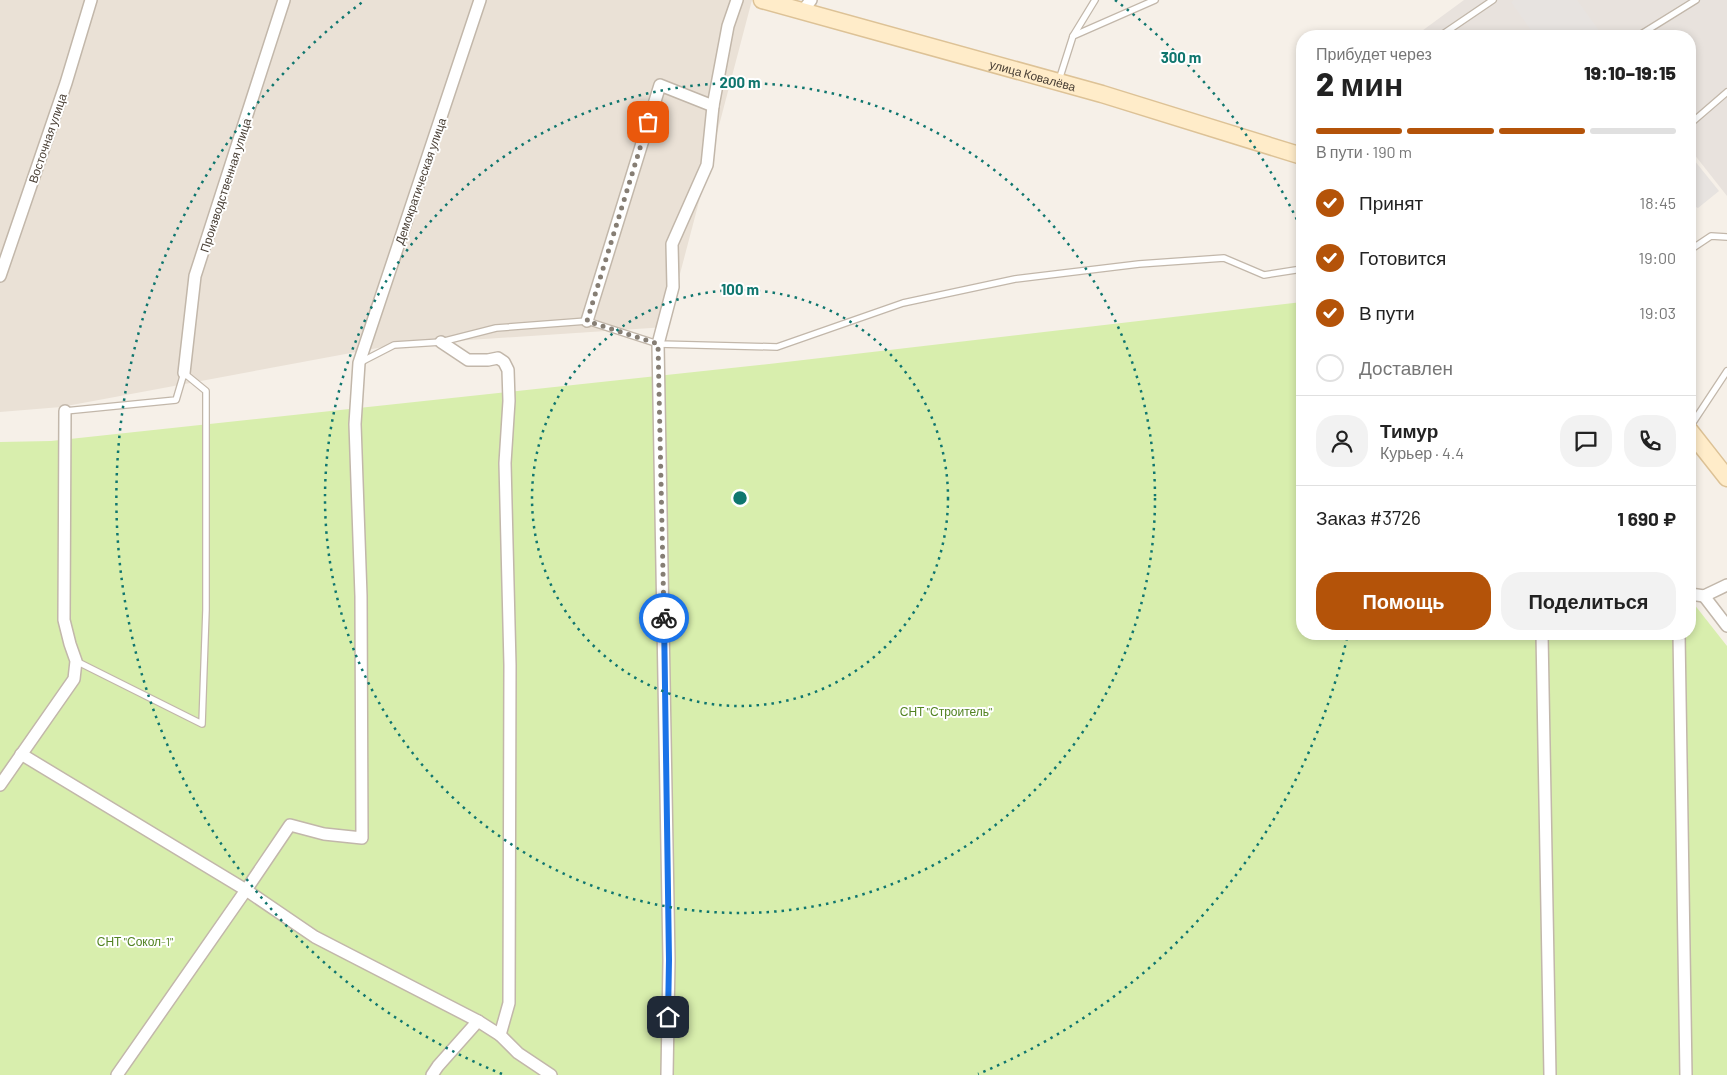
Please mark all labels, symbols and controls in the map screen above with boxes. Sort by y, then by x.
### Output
text: Прибудет через [1316,44,1432,63]
text: 300 m [1161,48,1201,66]
street label: улица Ковалёва [988,56,1078,94]
text: 19:10–19:15 [1584,61,1676,84]
text: 2 мин [1316,64,1403,102]
text: 200 m [719,73,761,91]
street label: Восточная улица [25,91,70,185]
pin [627,101,669,143]
icon: bag [634,108,662,136]
street label: Демократическая улица [392,115,449,247]
street label: Производственная улица [197,116,254,254]
text: В пути · 190 m [1316,142,1412,161]
icon: check [1316,189,1344,217]
text: Принят [1359,191,1423,214]
text: 18:45 [1640,193,1676,212]
icon: check [1316,244,1344,272]
text: Готовится [1359,246,1446,269]
text: 19:00 [1639,248,1676,267]
text: 100 m [721,280,759,298]
icon: check [1316,299,1344,327]
text: В пути [1359,301,1415,324]
text: 19:03 [1639,303,1676,322]
text: Доставлен [1359,356,1453,379]
button: person [1316,415,1368,467]
button: chat [1560,415,1612,467]
button: phone [1624,415,1676,467]
text: Тимур [1380,419,1438,442]
text: Курьер · 4.4 [1380,443,1464,462]
centre of rings [731,489,749,507]
text: Заказ #3726 [1316,506,1421,529]
text: 1 690 ₽ [1617,507,1676,530]
button: Помощь [1316,572,1491,630]
button: Поделиться [1501,572,1676,630]
courier [639,593,689,643]
icon: bike [650,604,678,632]
park label: СНТ "Строитель" [900,704,992,719]
park label: СНТ "Сокол-1" [97,934,173,948]
pin [647,996,689,1038]
icon: home [654,1003,682,1031]

